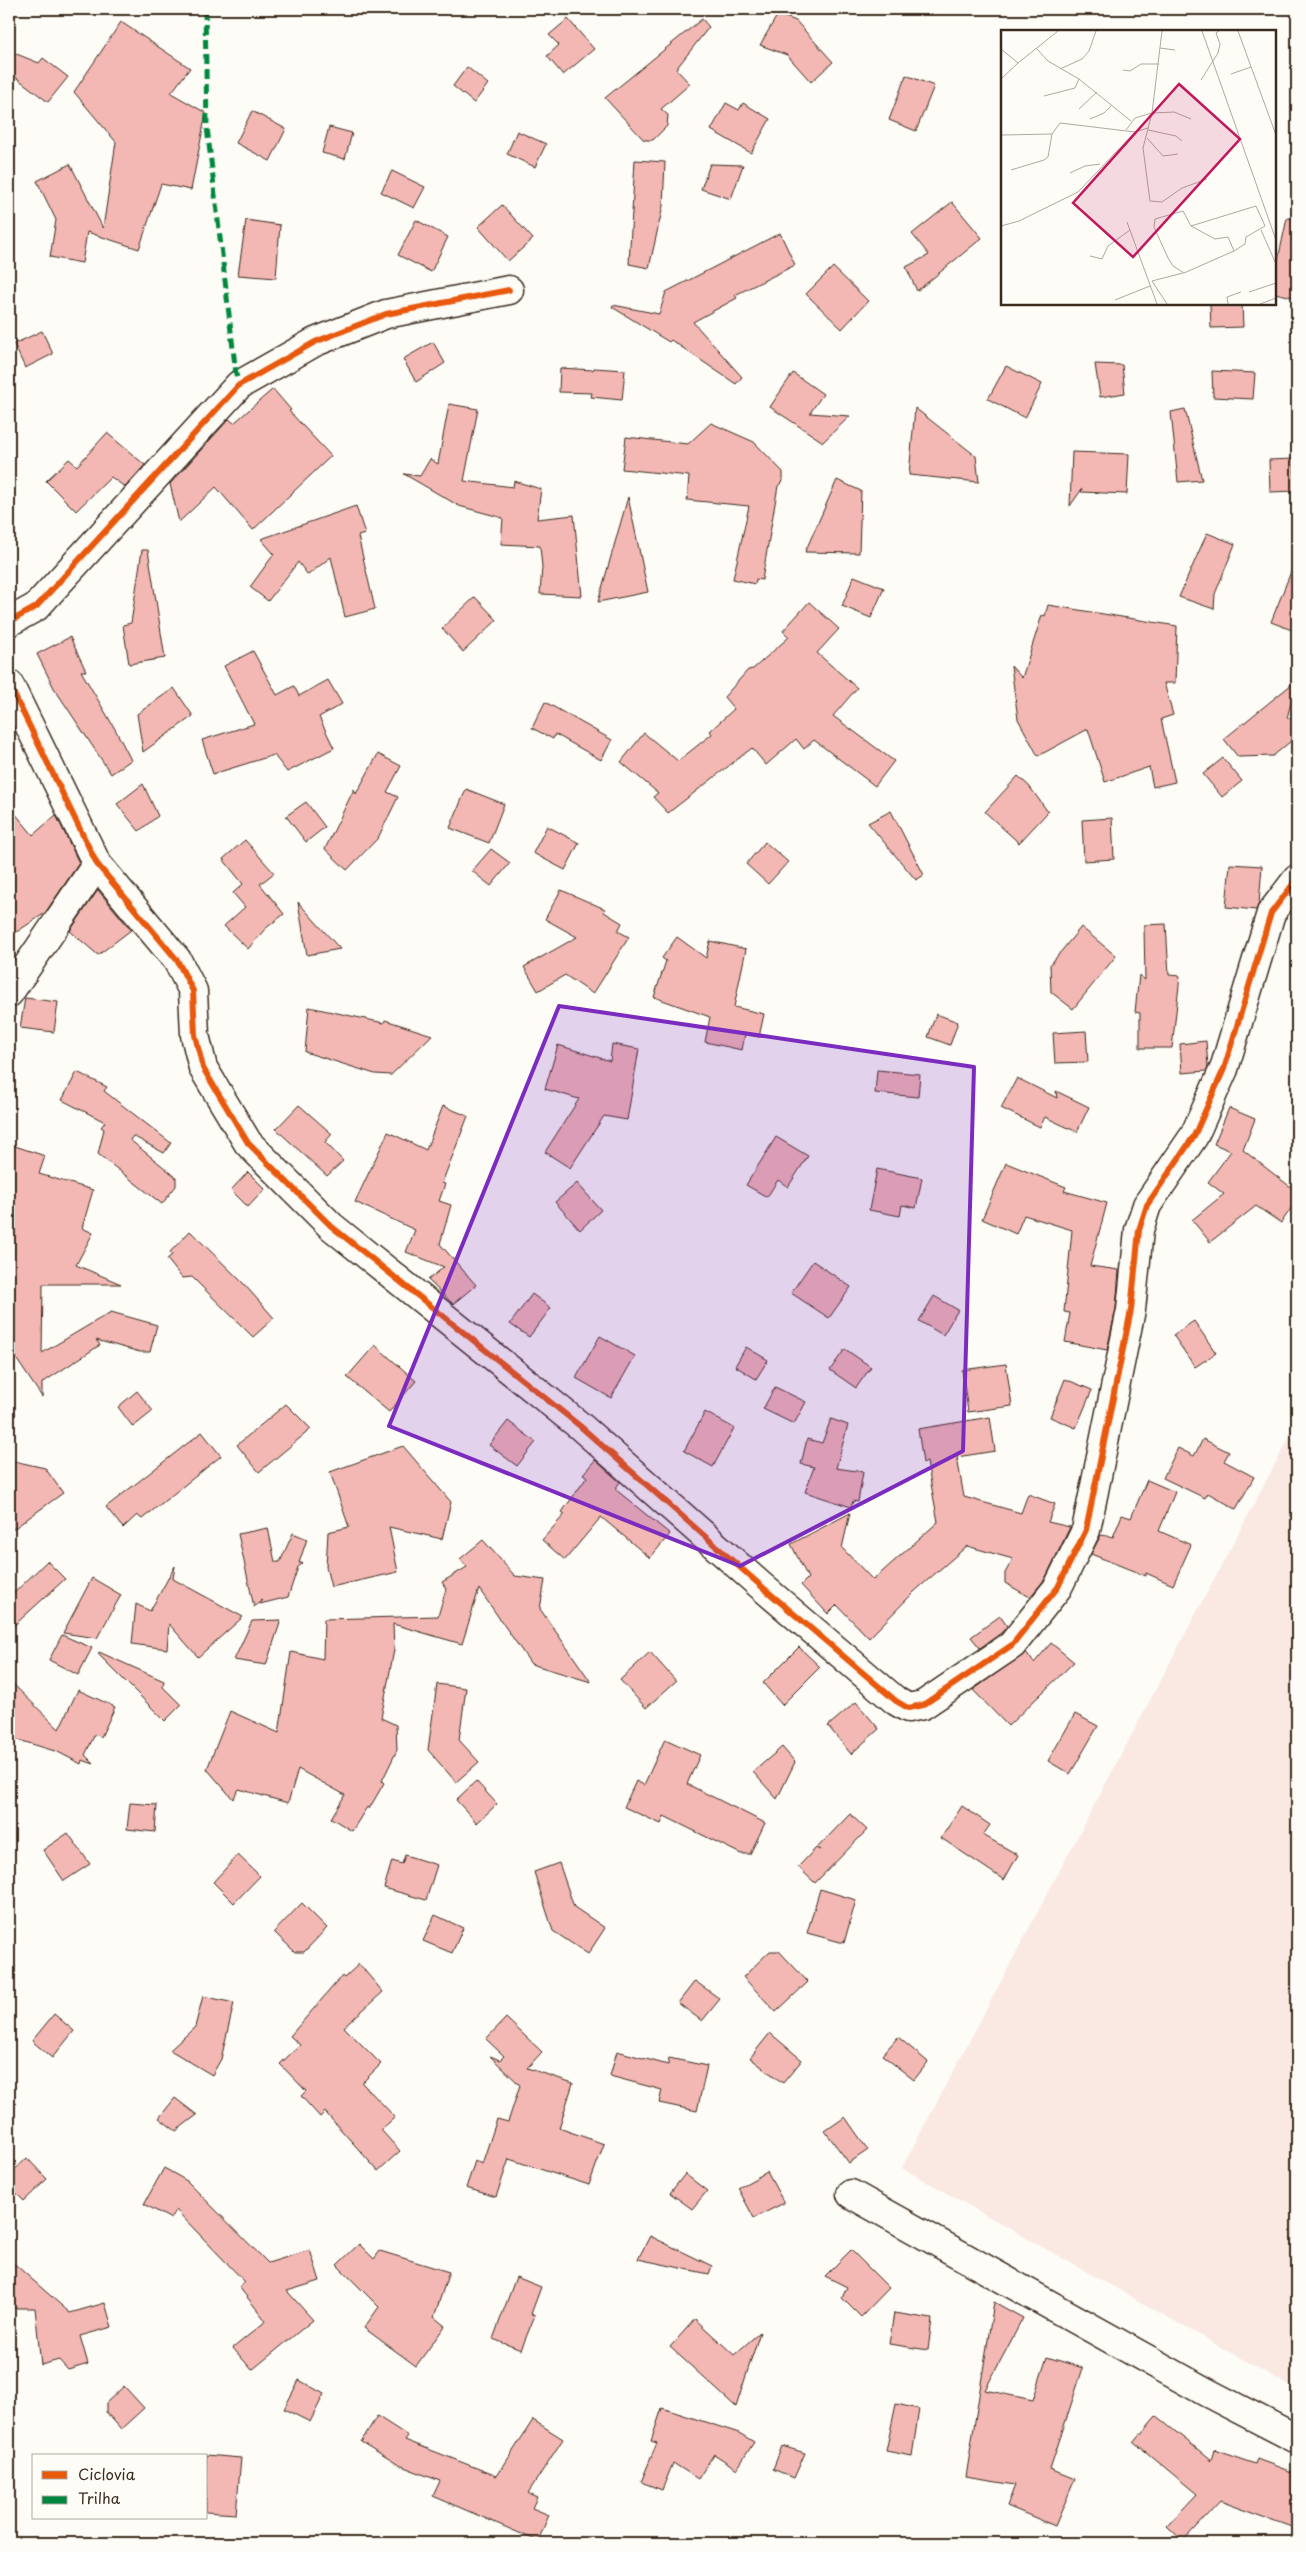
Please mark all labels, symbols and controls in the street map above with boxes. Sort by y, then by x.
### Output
inset map [1001,30,1276,305]
legend [32,2454,208,2520]
text: Ciclovia [78,2462,136,2485]
text: Trilha [78,2486,121,2509]

